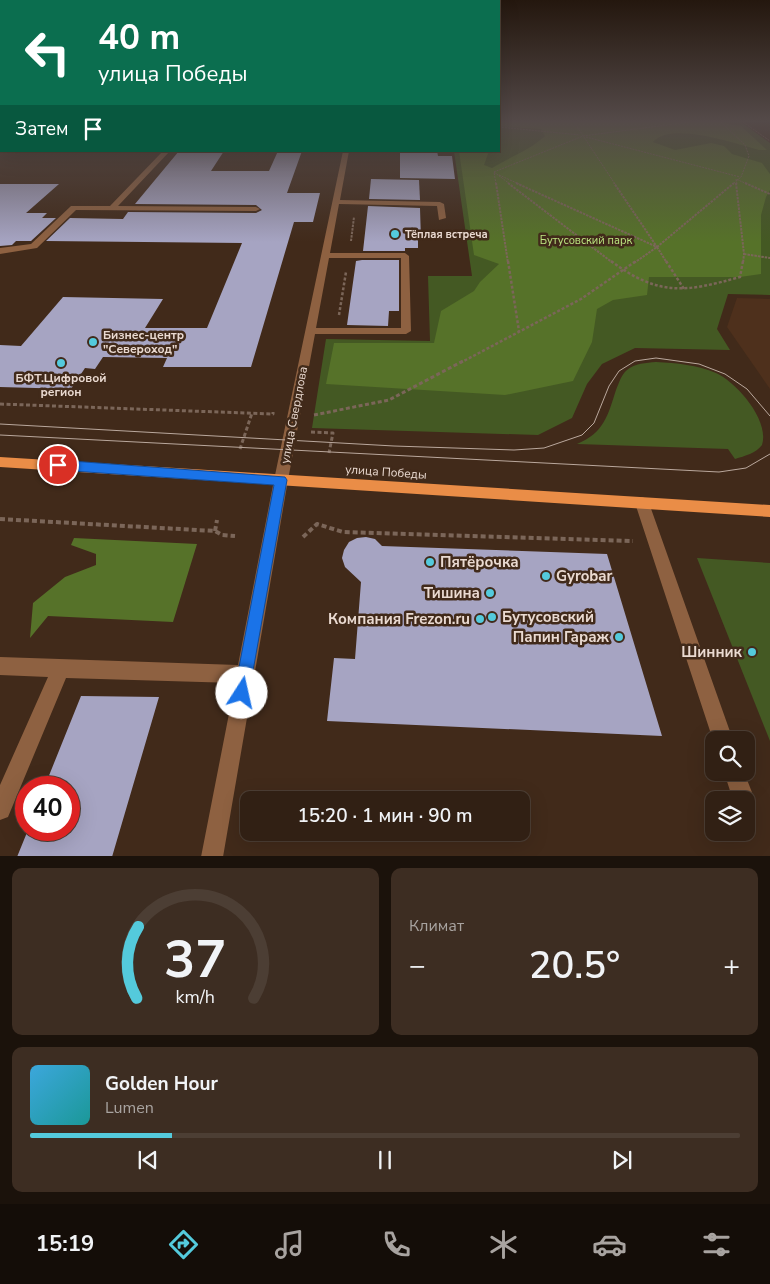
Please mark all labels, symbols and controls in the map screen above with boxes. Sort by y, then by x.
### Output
text: 40 m [98,14,180,61]
icon: left [15,20,80,85]
text: улица Победы [98,59,248,89]
icon: arrive [79,115,107,143]
text: Затем [15,116,69,142]
place label: Тёплая встреча [405,227,488,242]
marker: Тёплая встреча [389,228,401,240]
park label: Бутусовский парк [540,233,632,248]
place label: Бизнес-центр "Североход" [103,327,184,357]
marker: Бизнес-центр "Североход" [87,336,99,348]
marker: БФТ.Цифровой регион [55,357,67,369]
street label: улица Свердлова [277,365,311,465]
place label: БФТ.Цифровой регион [15,370,107,400]
pin [37,444,79,486]
icon: arrive [44,451,72,479]
street label: улица Победы [345,461,427,483]
place label: Пятёрочка [440,552,519,572]
marker: Пятёрочка [424,556,436,568]
place label: Gyrobar [556,566,613,586]
marker: Gyrobar [540,570,552,582]
place label: Тишина [424,583,480,603]
marker: Тишина [484,587,496,599]
place label: Бутусовский [502,607,594,627]
place label: Компания Frezon.ru [328,609,470,629]
marker: Бутусовский [486,611,498,623]
marker: Компания Frezon.ru [474,613,486,625]
place label: Папин Гараж [513,627,610,647]
marker: Папин Гараж [613,631,625,643]
place label: Шинник [681,642,743,662]
marker: Шинник [746,646,758,658]
position arrow [215,666,267,718]
map controls [705,731,755,841]
button: search [705,731,755,781]
speed limit sign: 40 [15,776,80,841]
button: layers [705,791,755,841]
text: 15:20 · 1 мин · 90 m [297,803,473,829]
text: Климат [409,915,464,937]
text: 37 [164,924,227,995]
text: 20.5° [529,940,620,991]
text: − [409,947,426,985]
text: + [723,947,740,985]
text: km/h [176,985,215,1009]
text: Golden Hour [105,1071,218,1097]
text: Lumen [105,1097,154,1119]
icon: previous [134,1146,162,1174]
icon: pause [371,1146,399,1174]
icon: next [608,1146,636,1174]
icon: directions [166,1227,201,1262]
icon: music [272,1227,307,1262]
icon: phone [379,1227,414,1262]
icon: climate [486,1227,521,1262]
icon: car [592,1227,627,1262]
icon: filters [699,1227,734,1262]
text: 15:19 [36,1229,94,1259]

